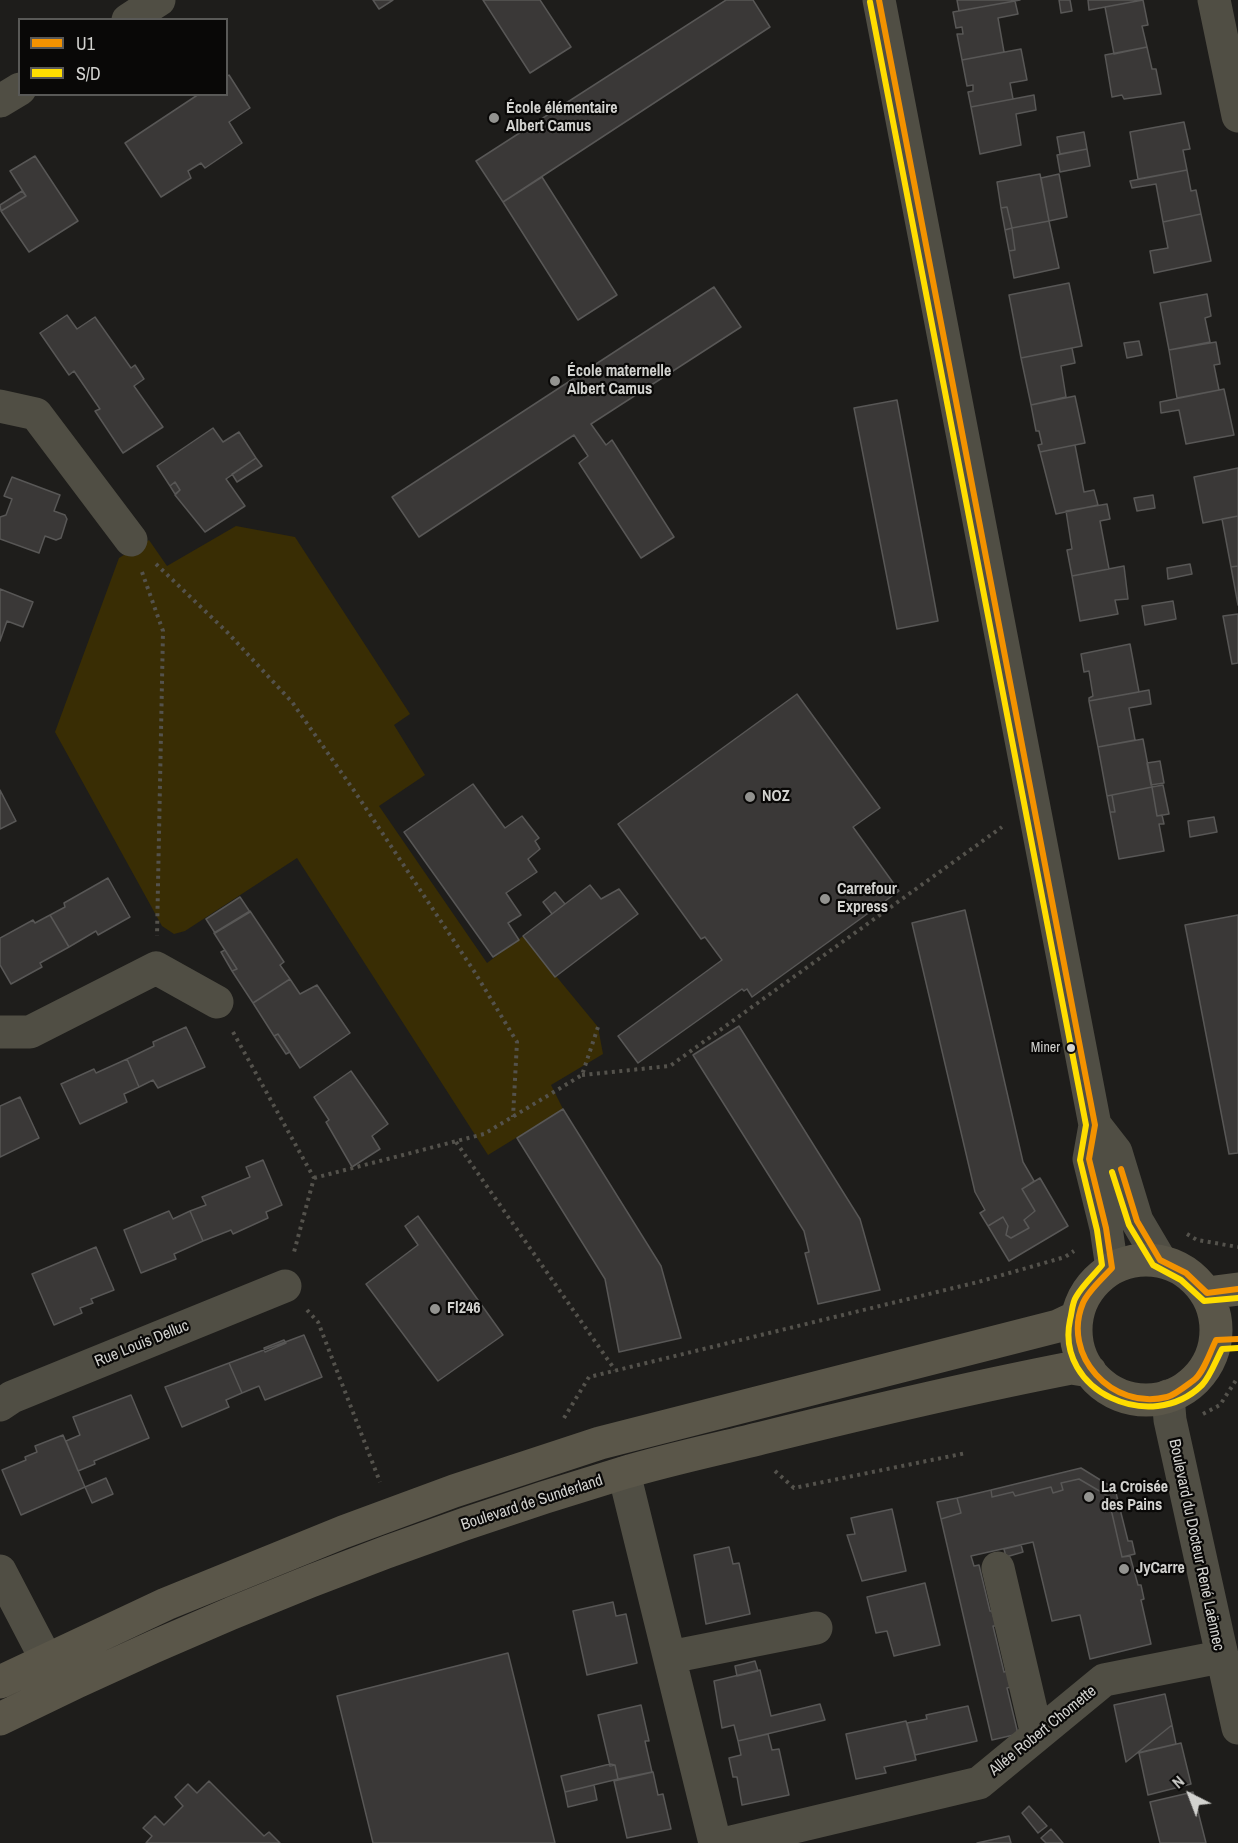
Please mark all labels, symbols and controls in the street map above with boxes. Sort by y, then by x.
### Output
legend [18,18,228,96]
text: U1 [76,31,95,56]
text: S/D [76,61,101,86]
place label: École élémentaire Albert Camus [506,99,618,137]
marker: École élémentaire Albert Camus [487,111,501,125]
place label: École maternelle Albert Camus [567,362,671,400]
marker: École maternelle Albert Camus [548,374,562,388]
place label: NOZ [762,787,790,807]
marker: NOZ [743,790,757,804]
place label: Carrefour Express [837,880,897,918]
marker: Carrefour Express [818,892,832,906]
place label: Miner [1031,1040,1060,1056]
marker: Miner [1065,1042,1077,1054]
place label: Fl246 [447,1299,481,1319]
marker: Fl246 [428,1302,442,1316]
street label: Rue Louis Delluc [92,1316,192,1372]
street label: Boulevard du Docteur René Laënnec [1164,1437,1228,1653]
street label: Boulevard de Sunderland [459,1471,605,1535]
place label: La Croisée des Pains [1101,1478,1168,1516]
marker: La Croisée des Pains [1082,1490,1096,1504]
place label: JyCarre [1136,1559,1185,1579]
marker: JyCarre [1117,1562,1131,1576]
street label: Allée Robert Chomette [985,1682,1101,1780]
north arrow [1160,1765,1220,1825]
text: N [1167,1770,1189,1793]

